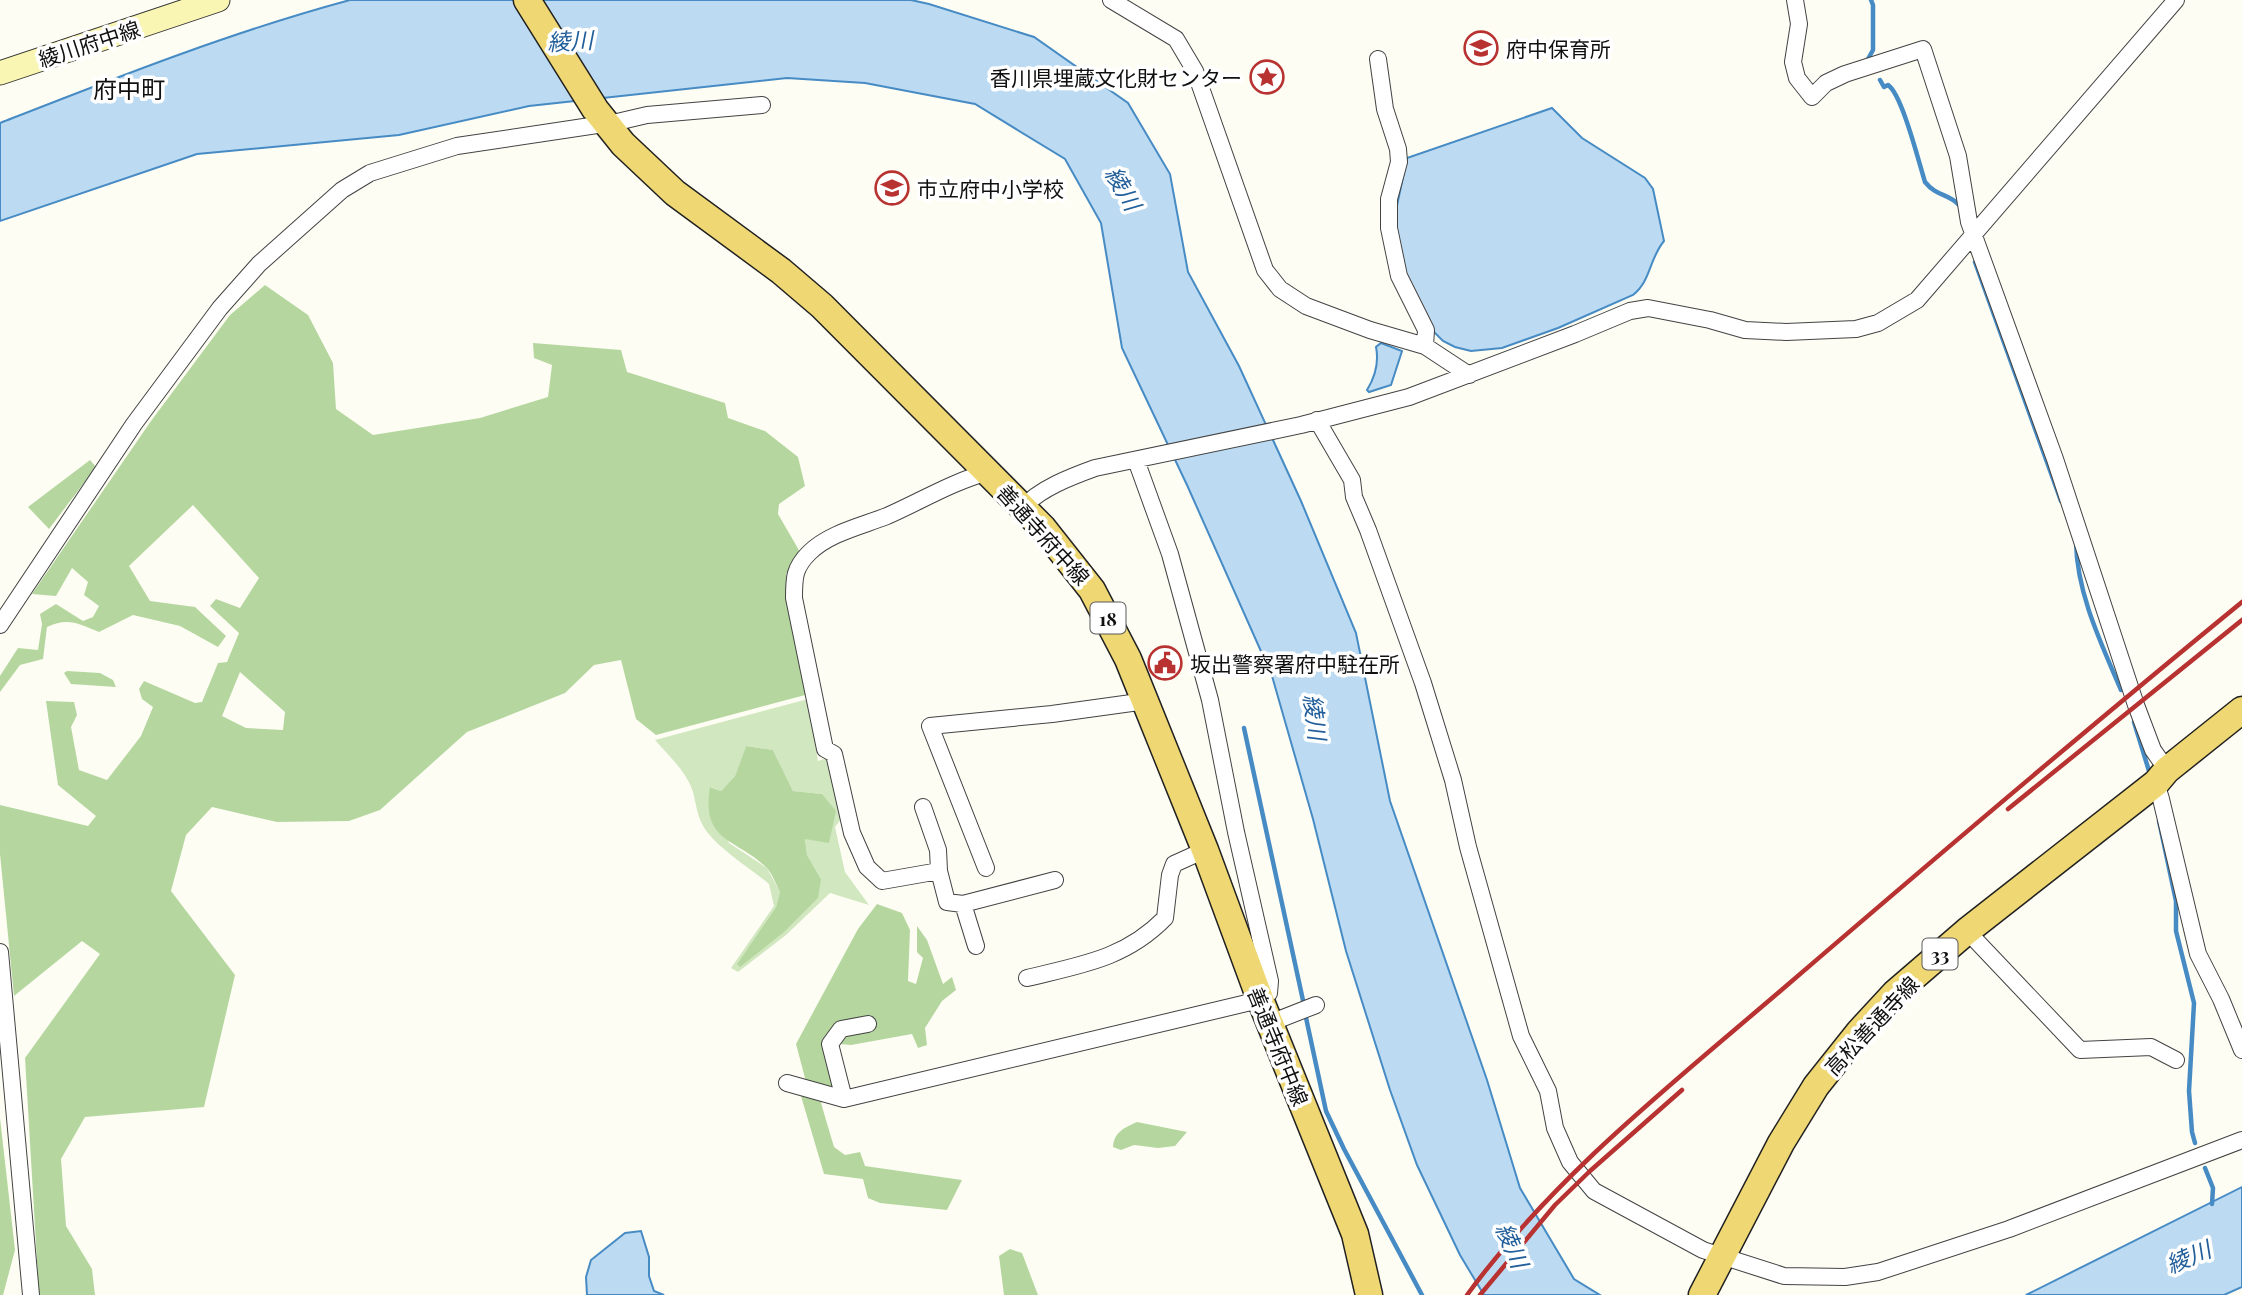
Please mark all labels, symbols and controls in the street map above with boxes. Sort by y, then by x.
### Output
street label: 綾川府中線 [35,13,143,73]
water label: 綾川 [546,23,597,57]
school or university icon: 府中保育所 [1462,29,1500,67]
place label: 府中保育所 [1506,34,1611,62]
place icon: 香川県埋蔵文化財センター [1248,58,1286,96]
place label: 香川県埋蔵文化財センター [990,63,1242,91]
district label: 府中町 [93,72,165,104]
water label: 綾川 [1099,160,1150,218]
school or university icon: 市立府中小学校 [873,169,911,207]
place label: 市立府中小学校 [917,174,1064,202]
street label: 善通寺府中線 [991,478,1097,590]
road number: 18 [1090,603,1126,634]
public building icon: 坂出警察署府中駐在所 [1146,644,1184,682]
place label: 坂出警察署府中駐在所 [1190,649,1400,677]
water label: 綾川 [1298,692,1335,745]
road number: 33 [1923,938,1958,970]
street label: 高松善通寺線 [1818,969,1924,1081]
street label: 善通寺府中線 [1242,982,1316,1110]
water label: 綾川 [1490,1218,1537,1275]
water label: 綾川 [2161,1232,2218,1279]

